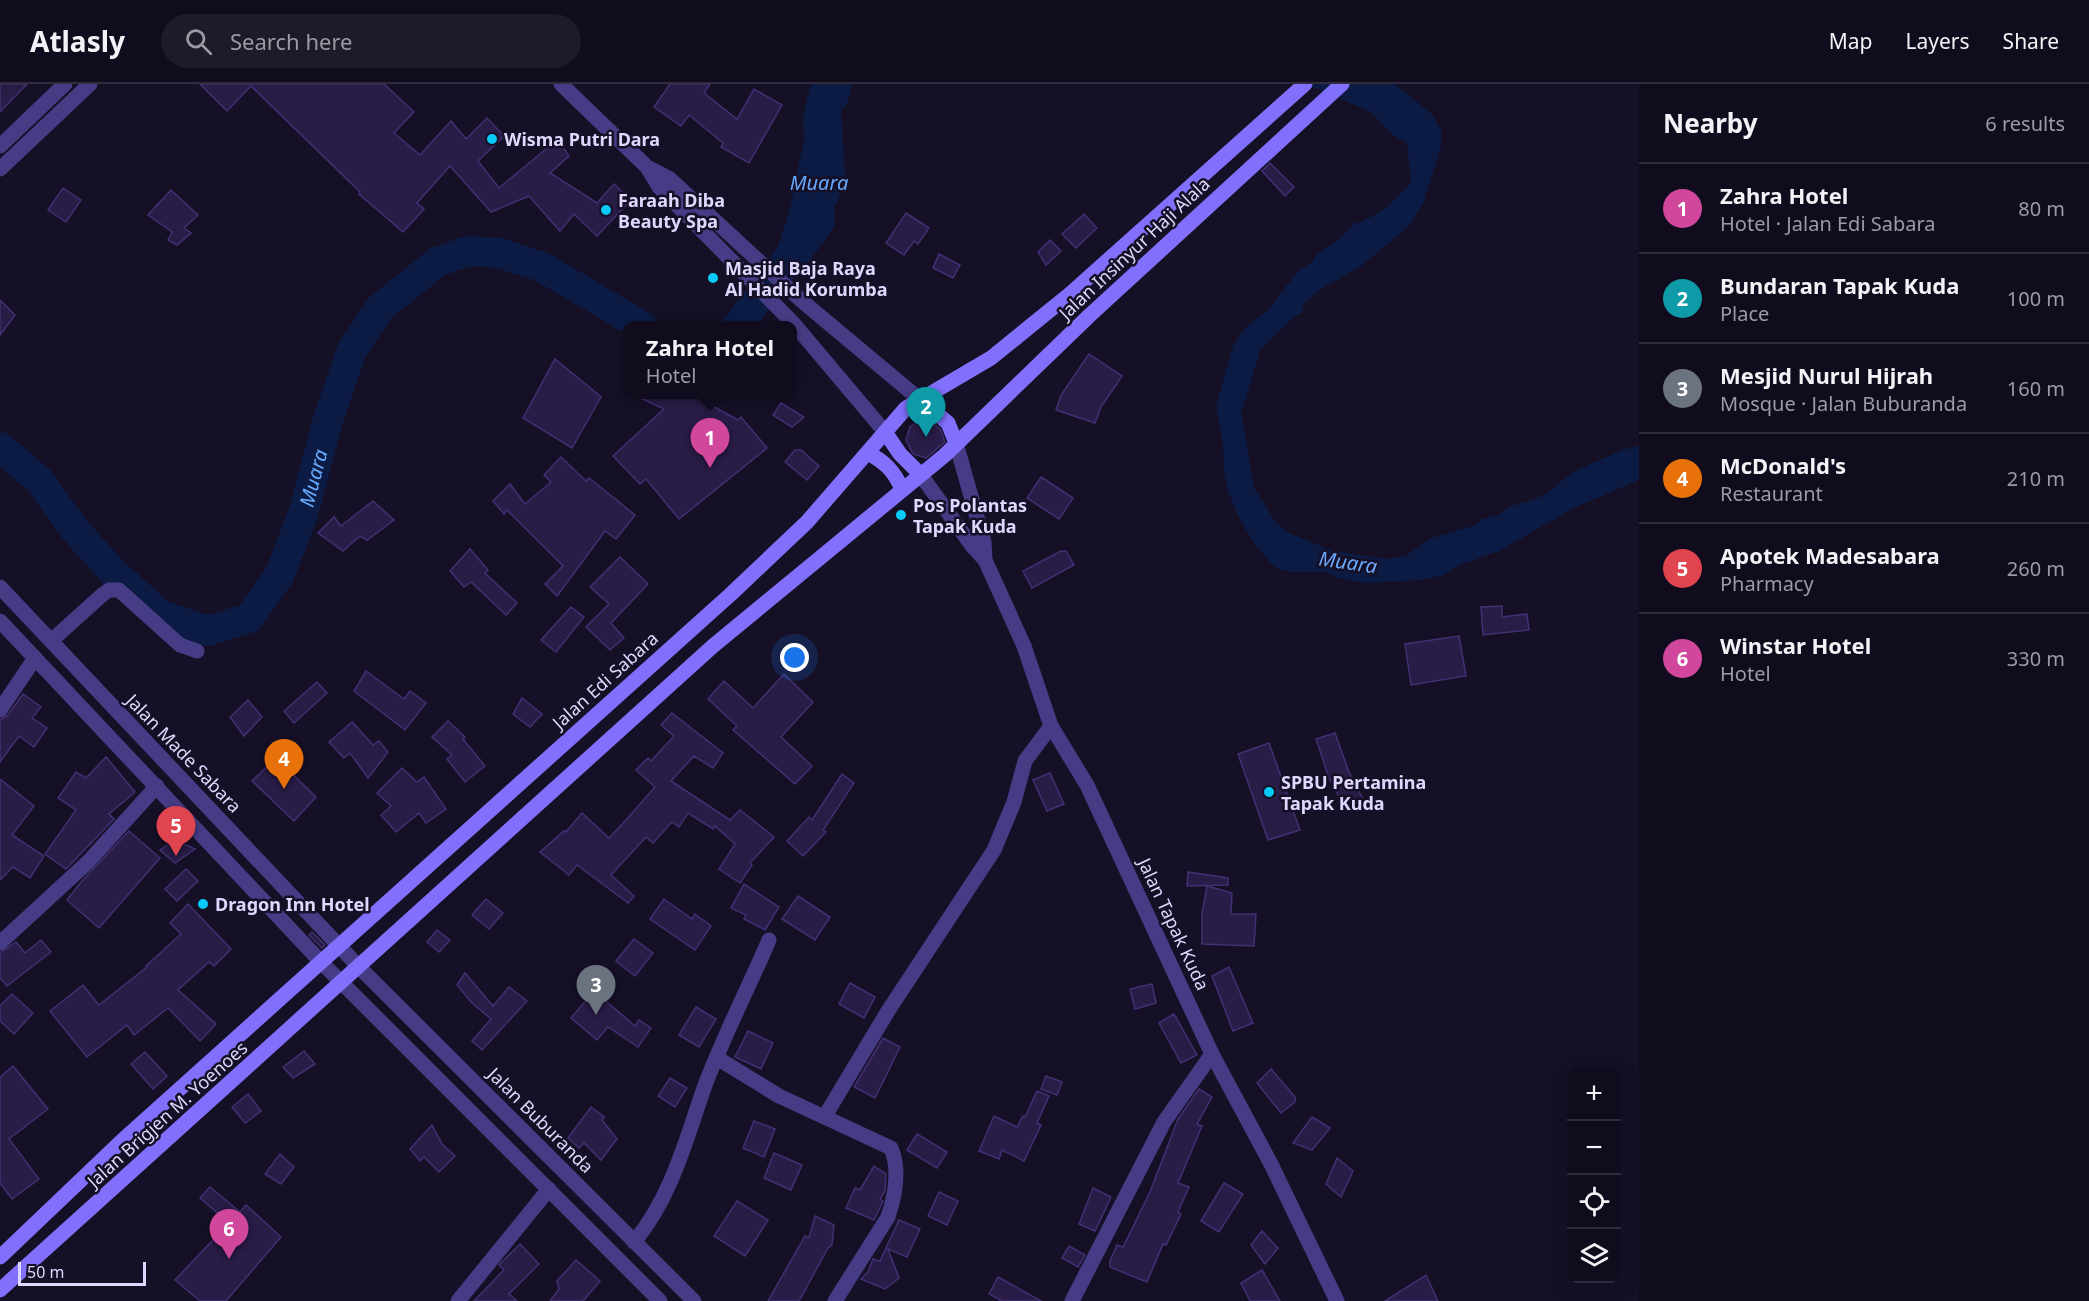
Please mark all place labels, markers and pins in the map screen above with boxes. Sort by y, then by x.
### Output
place label: Wisma Putri Dara [504,127,660,151]
marker: Wisma Putri Dara [485,132,499,146]
place label: Faraah Diba Beauty Spa [618,188,725,233]
marker: Faraah Diba Beauty Spa [599,203,613,217]
place label: Masjid Baja Raya Al Hadid Korumba [725,256,888,301]
marker: Masjid Baja Raya Al Hadid Korumba [706,271,720,285]
pin: 2 [906,388,946,437]
pin: 1 [690,418,730,468]
place label: Pos Polantas Tapak Kuda [913,493,1027,538]
marker: Pos Polantas Tapak Kuda [894,508,908,522]
pin: 4 [264,740,304,789]
place label: SPBU Pertamina Tapak Kuda [1281,770,1426,815]
marker: SPBU Pertamina Tapak Kuda [1262,785,1276,799]
pin: 5 [156,806,195,856]
place label: Dragon Inn Hotel [215,892,370,916]
marker: Dragon Inn Hotel [196,897,210,911]
pin: 3 [576,966,616,1015]
pin: 6 [210,1210,248,1259]

